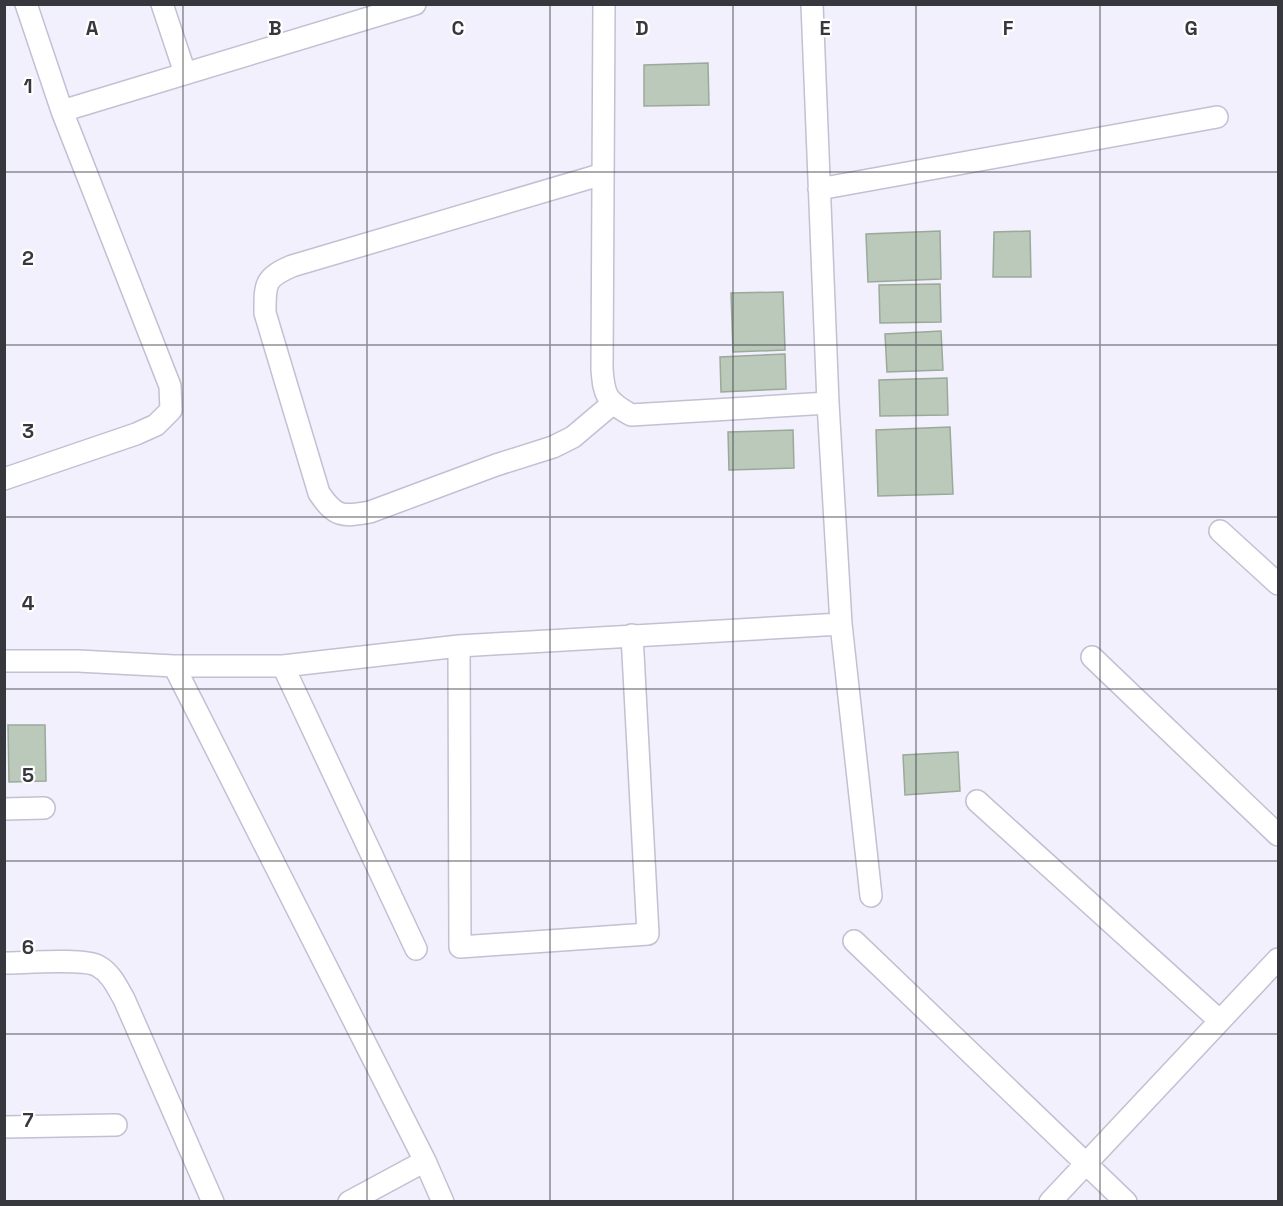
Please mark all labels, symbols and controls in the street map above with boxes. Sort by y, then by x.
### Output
text: A [86,15,99,41]
text: B [268,15,282,41]
text: C [452,15,465,41]
text: D [635,15,649,41]
text: E [819,15,831,41]
text: F [1003,15,1014,41]
text: G [1184,15,1198,41]
text: 1 [23,73,33,99]
text: 2 [22,245,34,271]
text: 3 [22,418,34,444]
text: 4 [22,590,35,616]
text: 5 [22,762,34,788]
text: 6 [22,934,34,960]
text: 7 [22,1107,34,1133]

